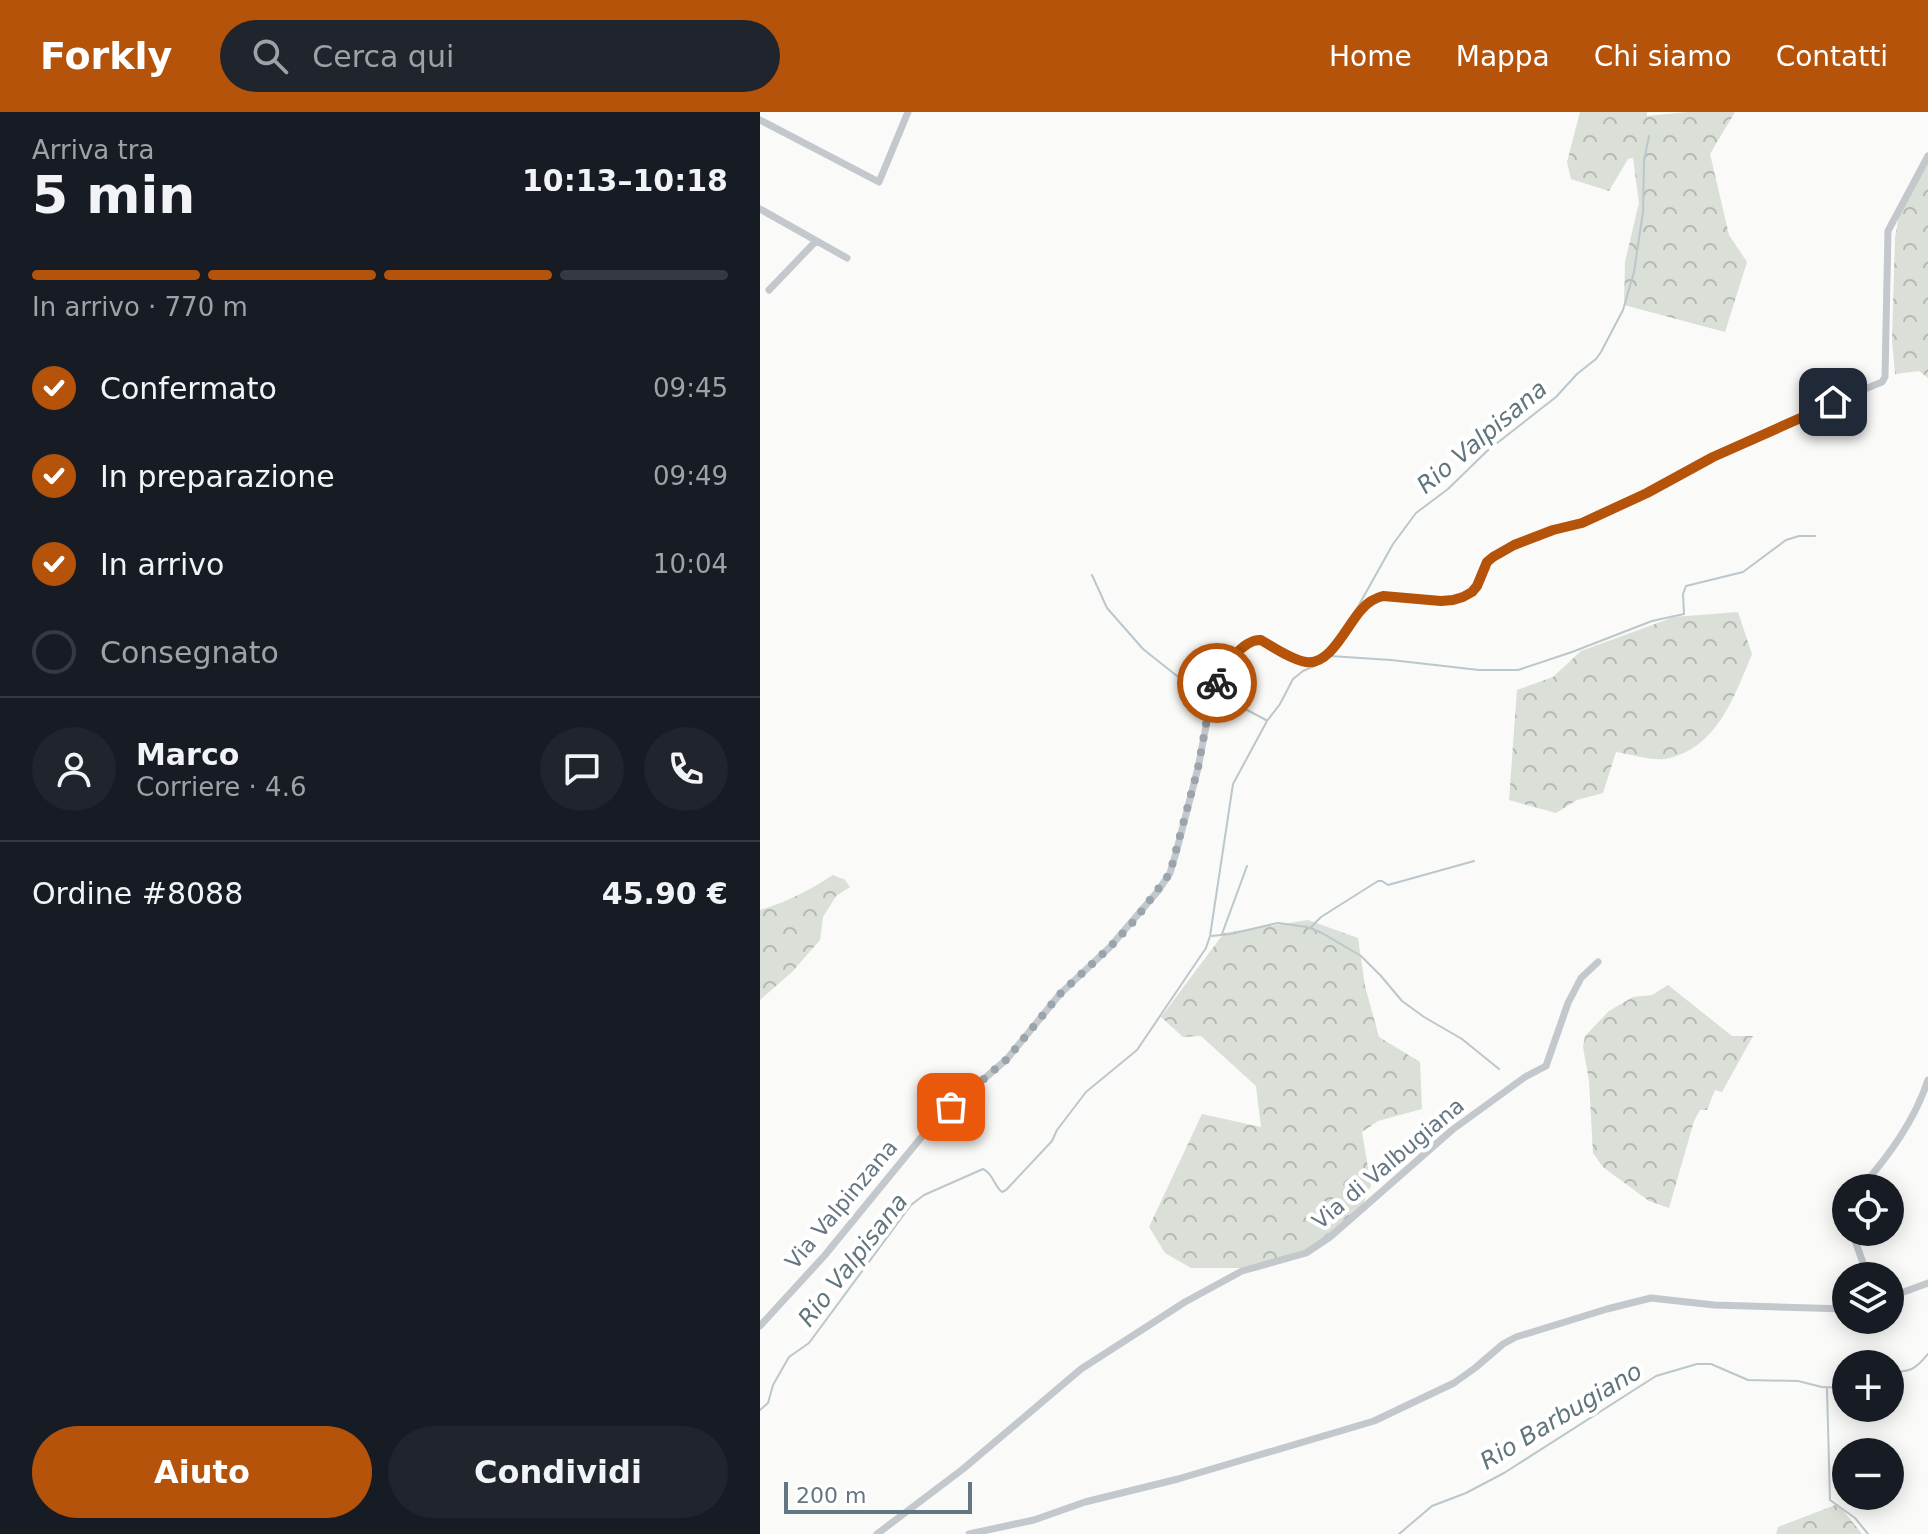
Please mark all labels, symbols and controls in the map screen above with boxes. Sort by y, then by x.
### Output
search box [220,20,780,92]
text: Forkly [40,34,172,78]
icon: search [248,34,292,78]
text: Cerca qui [312,39,454,74]
text: Home [1329,40,1412,73]
text: Mappa [1456,40,1550,73]
text: Chi siamo [1594,40,1732,73]
text: Contatti [1776,40,1888,73]
text: Arriva tra [32,135,154,165]
text: 10:13–10:18 [522,163,728,198]
text: 5 min [32,165,195,225]
text: In arrivo · 770 m [32,292,248,322]
icon: check [32,366,76,410]
pin [1799,368,1867,436]
text: Confermato [100,371,277,406]
text: 09:45 [653,373,728,403]
water label: Rio Valpisana [1411,375,1553,499]
icon: home [1811,380,1855,424]
icon: check [32,454,76,498]
text: In preparazione [100,459,335,494]
text: 09:49 [653,461,728,491]
icon: check [32,542,76,586]
text: In arrivo [100,547,224,582]
text: 10:04 [653,549,728,579]
text: Consegnato [100,635,279,670]
courier [1177,643,1257,723]
icon: bike [1195,661,1239,705]
button: person [32,727,116,811]
button: chat [540,727,624,811]
button: phone [644,727,728,811]
text: Marco [136,737,239,772]
text: Corriere · 4.6 [136,772,306,802]
text: Ordine #8088 [32,876,243,911]
text: 45.90 € [602,876,728,911]
pin [917,1073,985,1141]
icon: bag [929,1085,973,1129]
street label: Via di Valbugiana [1307,1093,1469,1234]
street label: Via Valpinzana [780,1135,903,1274]
map controls [1832,1174,1904,1510]
button: locate [1832,1174,1904,1246]
water label: Rio Valpisana [792,1188,914,1332]
button: layers [1832,1262,1904,1334]
button: + [1832,1350,1904,1422]
water label: Rio Barbugiano [1475,1357,1647,1475]
button: Aiuto [32,1426,372,1518]
button: Condividi [388,1426,728,1518]
button: − [1832,1438,1904,1510]
scale bar [784,1478,972,1514]
text: 200 m [796,1483,866,1508]

